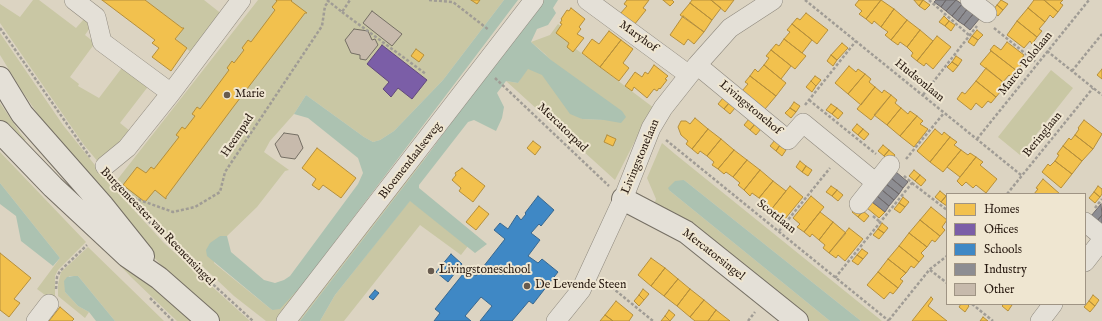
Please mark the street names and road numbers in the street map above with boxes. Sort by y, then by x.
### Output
street label: Maryhof [616,18,660,56]
street label: Marco Pololaan [996,29,1056,99]
street label: Hudsonlaan [891,57,947,105]
street label: Livingstonehof [716,78,784,138]
street label: Mercatorpad [534,100,590,156]
street label: Beringlaan [1020,109,1066,161]
street label: Heempad [218,112,258,160]
street label: Livingstonelaan [619,117,663,197]
street label: Bloemendaalseweg [376,120,446,202]
street label: Burgemeester van Reenensingel [97,165,217,289]
street label: Scottlaan [754,197,798,237]
street label: Mercatorsingel [679,226,747,284]

